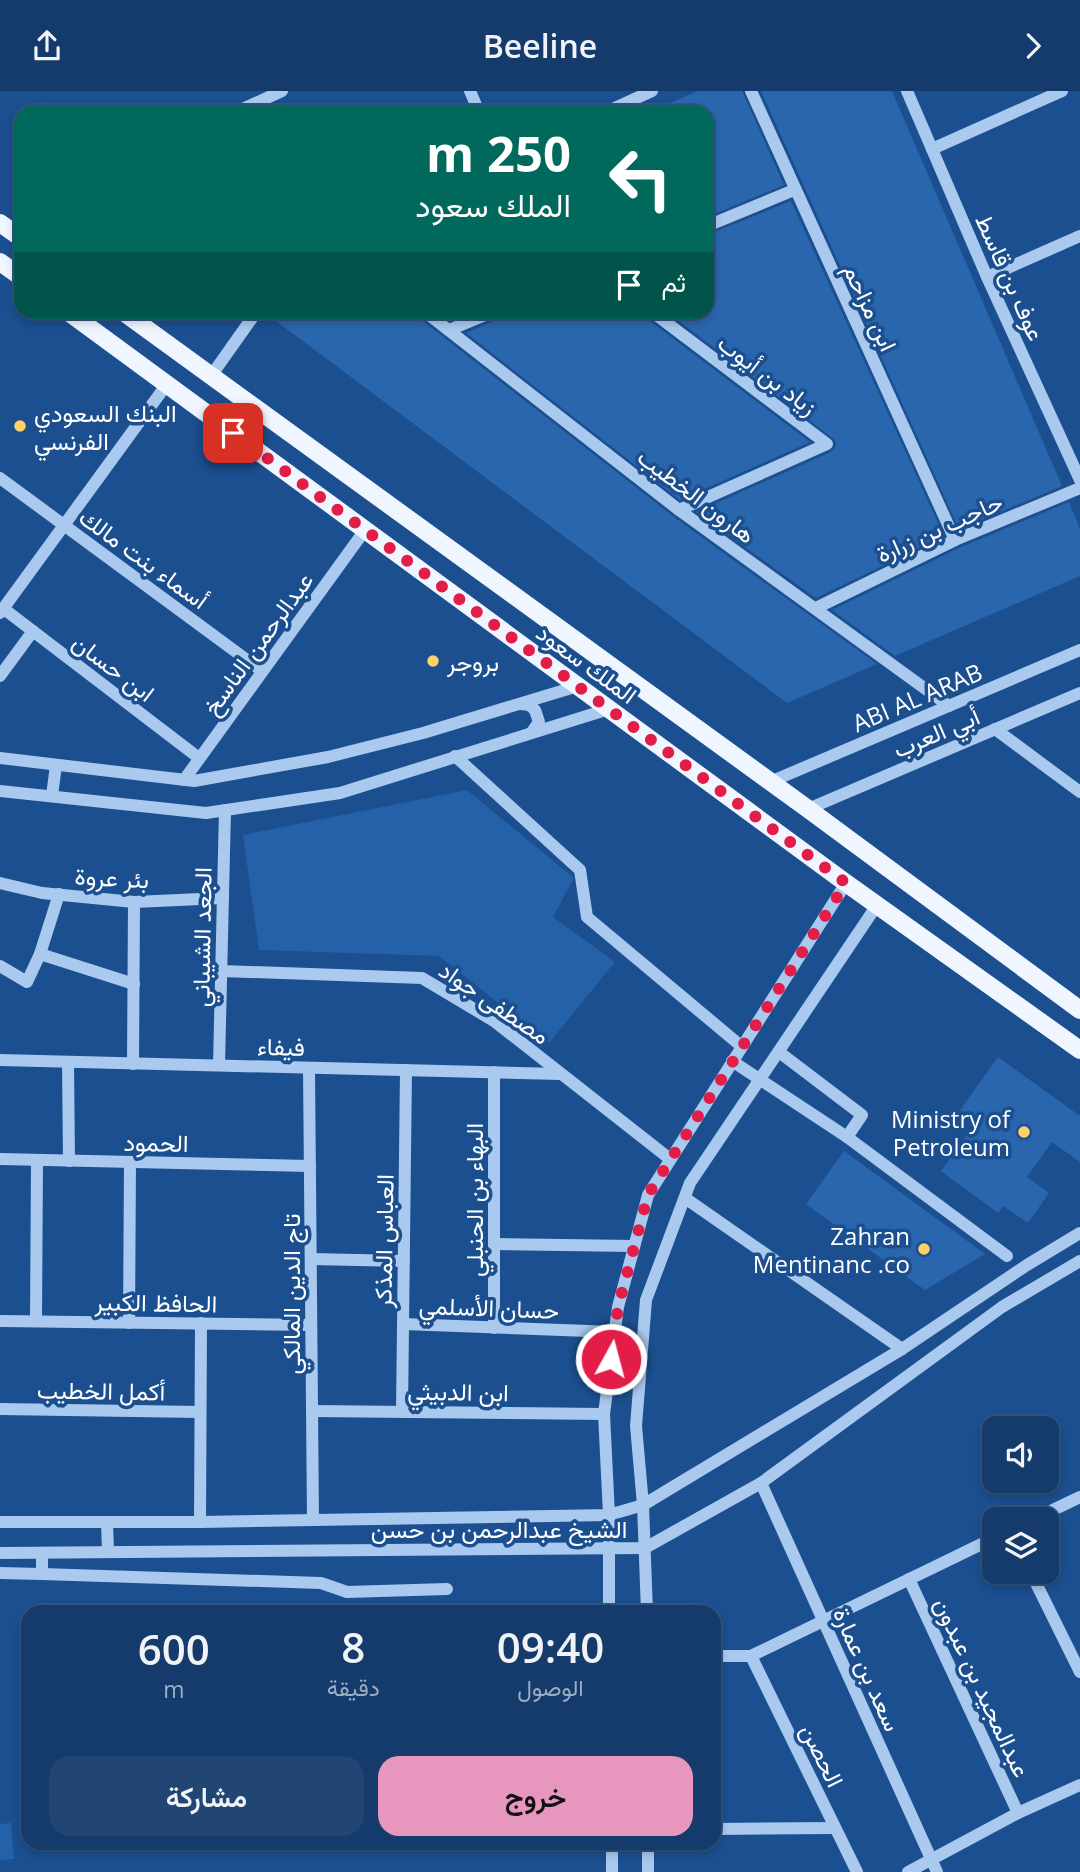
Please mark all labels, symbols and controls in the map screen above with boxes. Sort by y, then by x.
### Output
text: Beeline [483,24,597,67]
icon: share [28,27,66,65]
icon: forward [1014,27,1052,65]
text: 250 m [426,120,571,186]
icon: left [595,133,686,224]
text: الملك سعود [415,183,571,226]
street label: عوف بن قاسط [968,208,1054,346]
street label: ابن مزاحم [835,258,906,357]
text: ثم [662,264,686,300]
icon: arrive [610,266,648,304]
street label: زياد بن أيوب [712,326,824,422]
place label: البنك السعودي الفرنسي [34,396,177,461]
pin [203,403,263,463]
icon: arrive [214,414,252,452]
marker: البنك السعودي الفرنسي [12,418,28,434]
street label: هارون الخطيب [631,440,763,550]
street label: حاجب بن زرارة [871,484,1007,570]
street label: أسماء بنت مالك [73,500,216,616]
street label: عبدالرحمن الناسخ [194,565,322,722]
street label: الملك سعود [530,615,644,711]
street label: ابن حسان [66,625,162,709]
place label: بروجر [446,645,499,678]
marker: بروجر [425,653,441,669]
street label: ABI AL ARAB [847,655,987,739]
street label: أبي العرب [888,699,986,769]
street label: بئر عروة [74,859,150,895]
street label: الجعد الشيباني [183,867,223,1007]
street label: مصطفى جواد [433,953,557,1051]
street label: فيفاء [257,1029,305,1063]
place label: Ministry of Petroleum [891,1102,1012,1163]
street label: البهاء بن الحنبلي [457,1123,494,1277]
marker: Ministry of Petroleum [1016,1124,1032,1140]
street label: الحمود [123,1125,189,1159]
street label: العباس المذكر [365,1174,401,1309]
street label: تاج الدين المالكي [274,1214,311,1374]
place label: Zahran Mentinanc .co [753,1219,910,1280]
marker: Zahran Mentinanc .co [916,1241,932,1257]
street label: الحافظ الكبير [93,1284,218,1320]
street label: حسان الأسلمي [418,1288,560,1330]
position arrow [574,1322,648,1396]
street label: أكمل الخطيب [37,1372,166,1408]
street label: ابن الدبيثي [407,1374,509,1412]
map controls [982,1416,1059,1584]
button: sound [982,1416,1059,1493]
button: layers [982,1507,1059,1584]
street label: الشيخ عبدالرحمن بن حسن [371,1512,627,1547]
street label: عبدالمجيد بن عبدون [927,1592,1039,1782]
street label: سعد بن عمارة [826,1602,910,1736]
text: 8 [341,1618,365,1675]
text: 09:40 [497,1618,604,1675]
text: 600 [138,1620,210,1677]
text: دقيقة [327,1671,380,1703]
text: الوصول [517,1671,584,1703]
text: m [163,1673,184,1705]
street label: الحصن [794,1718,852,1792]
button: مشاركة [49,1756,364,1836]
button: خروج [378,1756,693,1836]

